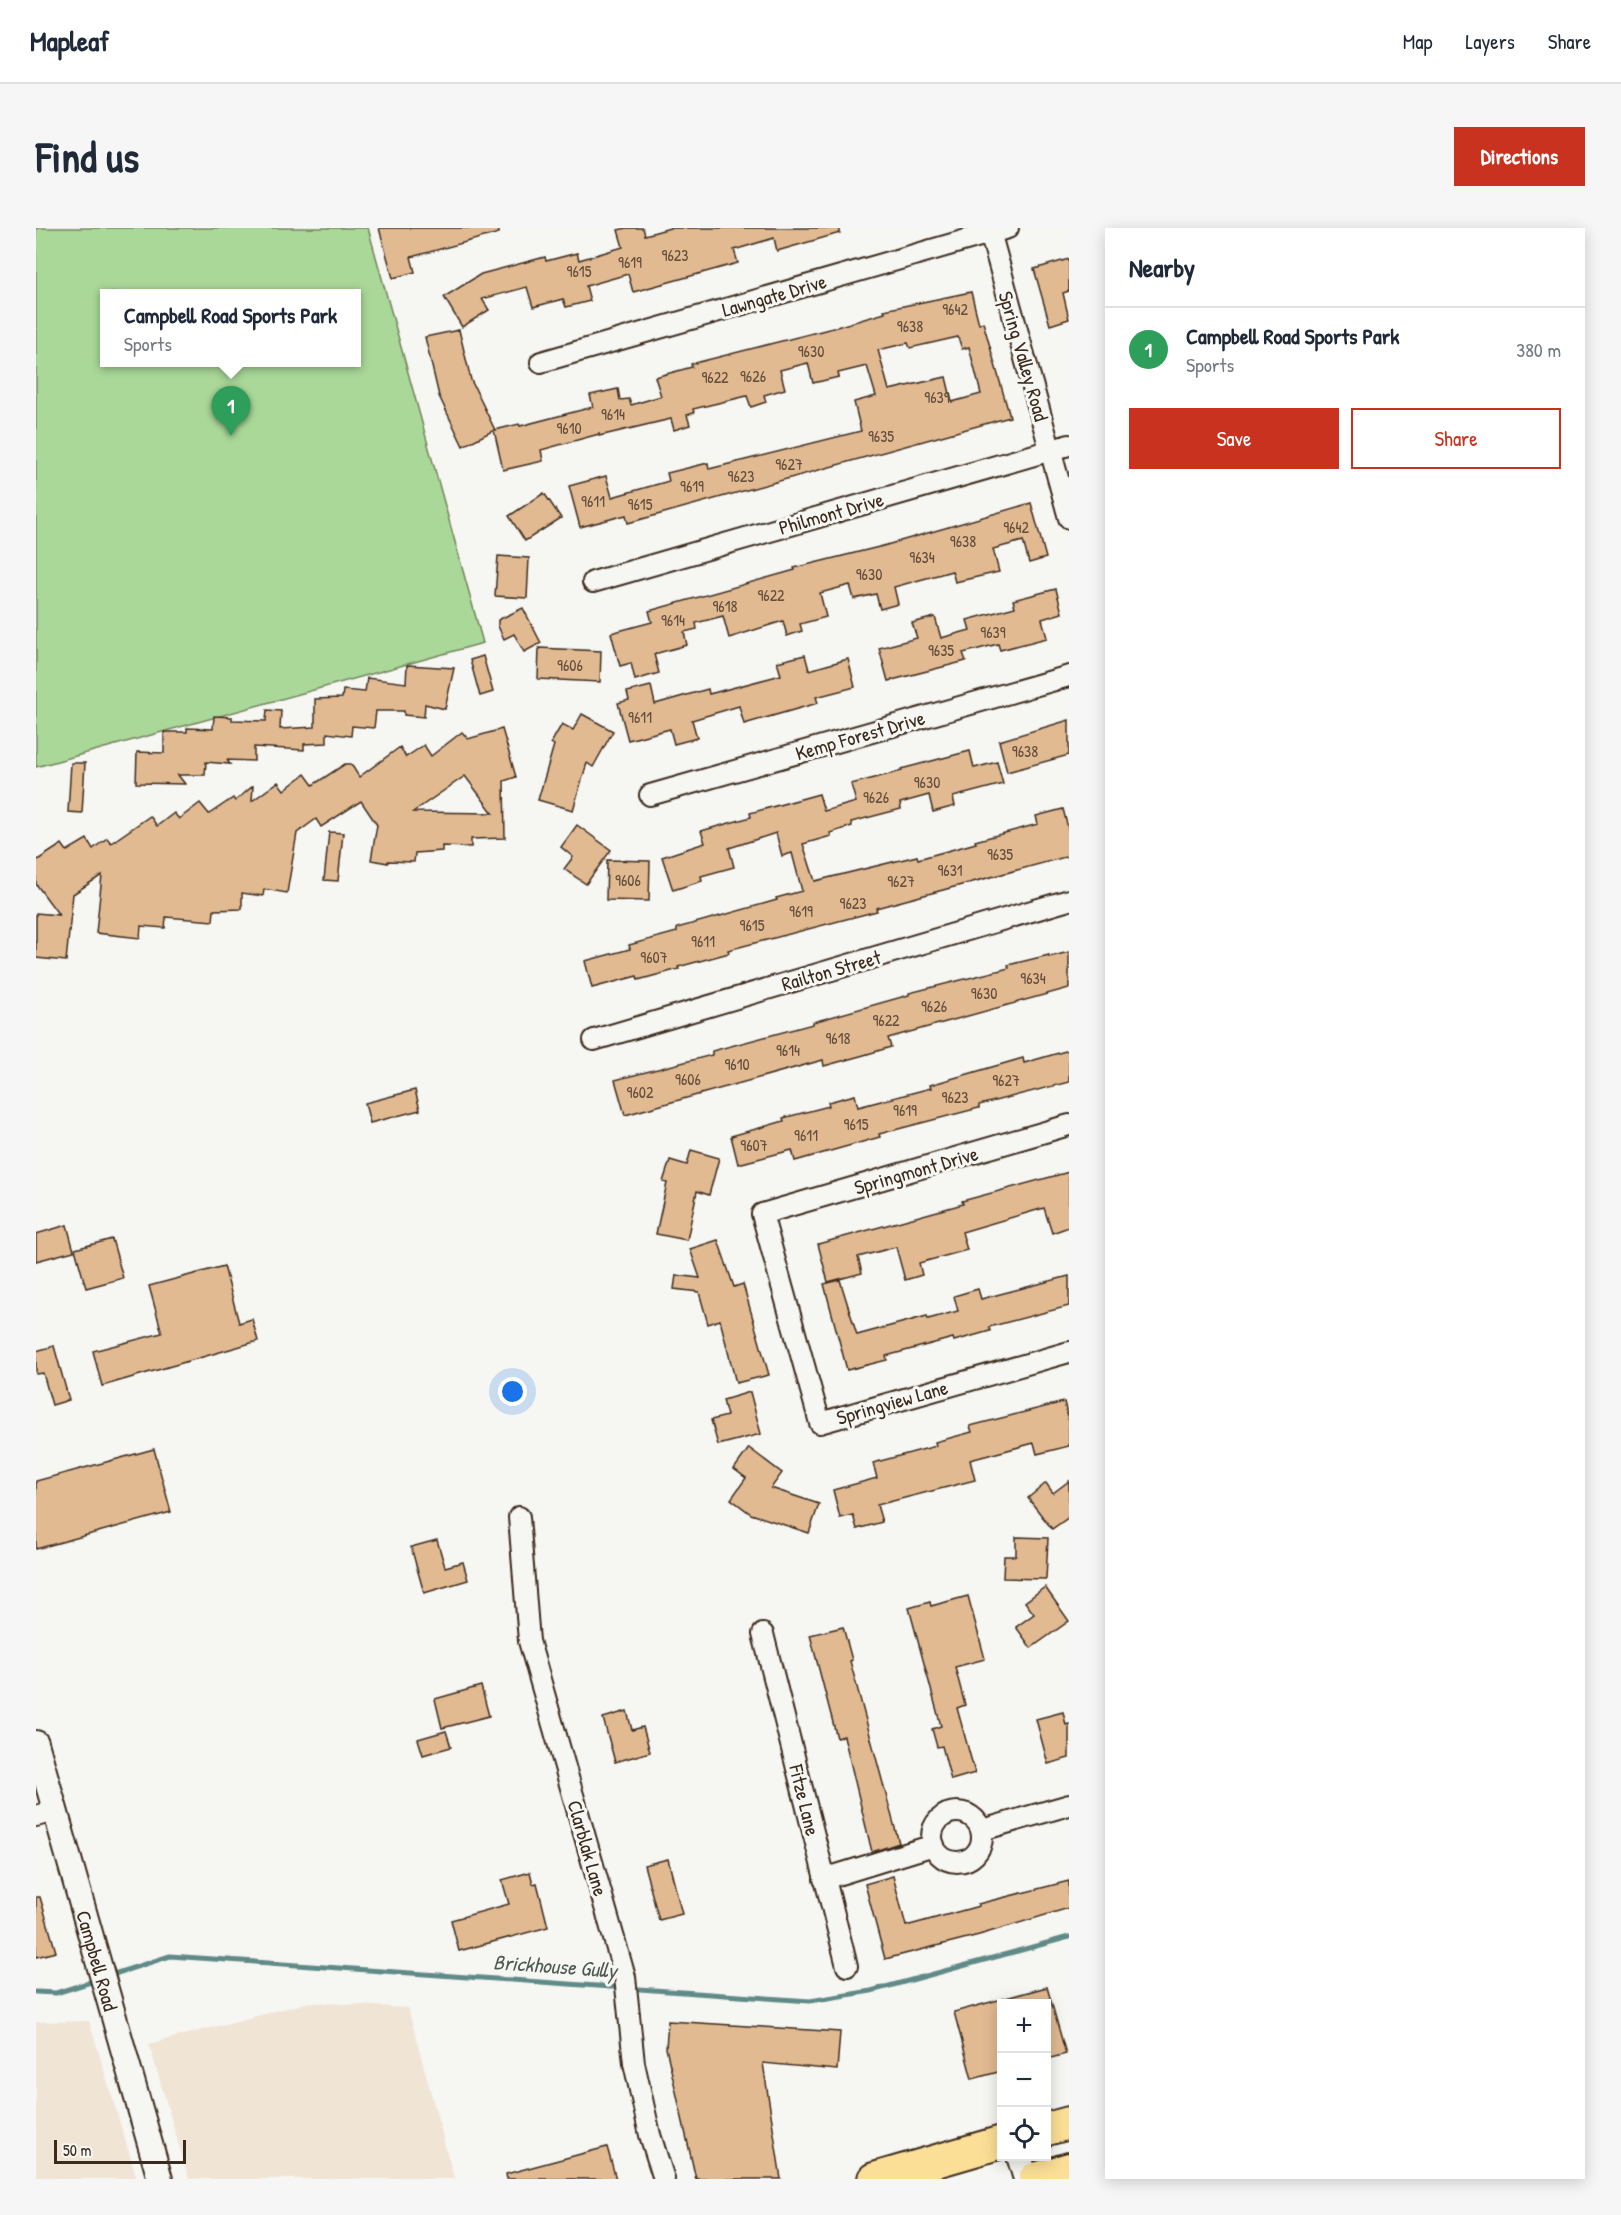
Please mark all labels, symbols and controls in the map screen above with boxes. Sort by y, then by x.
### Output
text: Mapleaf [30,22,109,60]
text: Map [1403,27,1432,56]
text: Layers [1465,27,1515,56]
text: Share [1548,27,1591,56]
button: Directions [1454,127,1585,186]
text: Find us [36,128,139,185]
house number: 9623 [662,244,688,266]
text: Nearby [1129,250,1195,285]
house number: 9619 [618,251,642,273]
house number: 9615 [567,260,592,282]
street label: Lawngate Drive [719,267,829,323]
street label: Spring Valley Road [993,288,1055,424]
popup [100,289,361,367]
house number: 9642 [942,298,968,320]
text: Campbell Road Sports Park [124,300,337,330]
house number: 9638 [897,315,923,337]
text: Campbell Road Sports Park [1186,321,1399,351]
text: Sports [124,330,172,357]
text: 1 [1145,336,1152,363]
text: 380 m [1516,336,1561,363]
house number: 9630 [798,340,824,362]
text: Sports [1186,351,1234,378]
house number: 9626 [740,365,766,387]
house number: 9622 [701,366,729,388]
pin: 1 [212,386,250,436]
house number: 9639 [924,386,950,408]
house number: 9614 [601,403,625,425]
button: Save [1129,408,1339,469]
button: Share [1351,408,1561,469]
house number: 9610 [556,417,582,439]
house number: 9635 [868,425,894,447]
house number: 9627 [775,453,803,475]
house number: 9623 [728,465,754,487]
house number: 9619 [680,475,704,497]
street label: Philmont Drive [776,485,886,541]
house number: 9611 [581,490,605,512]
house number: 9615 [628,493,653,515]
house number: 9642 [1003,516,1029,538]
house number: 9638 [950,530,976,552]
house number: 9634 [909,546,935,568]
house number: 9630 [856,563,882,585]
house number: 9622 [757,584,785,606]
house number: 9618 [713,595,738,617]
house number: 9614 [661,609,685,631]
house number: 9639 [980,621,1006,643]
house number: 9635 [928,639,954,661]
house number: 9606 [557,654,583,676]
street label: Kemp Forest Drive [792,704,928,766]
house number: 9611 [628,706,652,728]
house number: 9638 [1012,740,1038,762]
house number: 9630 [914,771,940,793]
house number: 9626 [863,786,889,808]
house number: 9635 [987,843,1013,865]
house number: 9631 [937,859,963,881]
house number: 9606 [615,869,641,891]
house number: 9627 [887,870,915,892]
house number: 9623 [840,892,866,914]
house number: 9619 [789,900,813,922]
house number: 9615 [740,914,765,936]
house number: 9611 [691,930,715,952]
street label: Railton Street [778,943,885,997]
house number: 9607 [640,946,668,968]
house number: 9634 [1020,967,1046,989]
house number: 9630 [971,982,997,1004]
house number: 9626 [921,995,947,1017]
house number: 9622 [872,1009,900,1031]
house number: 9618 [826,1027,851,1049]
house number: 9614 [776,1039,800,1061]
house number: 9610 [724,1053,750,1075]
house number: 9606 [675,1068,701,1090]
house number: 9627 [992,1069,1020,1091]
house number: 9602 [627,1081,654,1103]
house number: 9623 [942,1086,968,1108]
house number: 9619 [893,1099,917,1121]
house number: 9615 [844,1113,869,1135]
house number: 9611 [794,1124,818,1146]
house number: 9607 [740,1134,768,1156]
street label: Springmont Drive [851,1139,981,1201]
street label: Springview Lane [833,1373,951,1431]
your location [498,1377,527,1406]
street label: Fitze Lane [783,1761,827,1838]
street label: Clarblak Lane [561,1797,615,1899]
street label: Campbell Road [71,1907,125,2014]
water label: Brickhouse Gully [492,1947,620,1985]
map controls [997,1999,1051,2161]
button: + [997,1999,1051,2053]
button: − [997,2053,1051,2107]
button: locate [997,2107,1051,2161]
scale bar [54,2137,186,2164]
text: 50 m [63,2139,92,2161]

